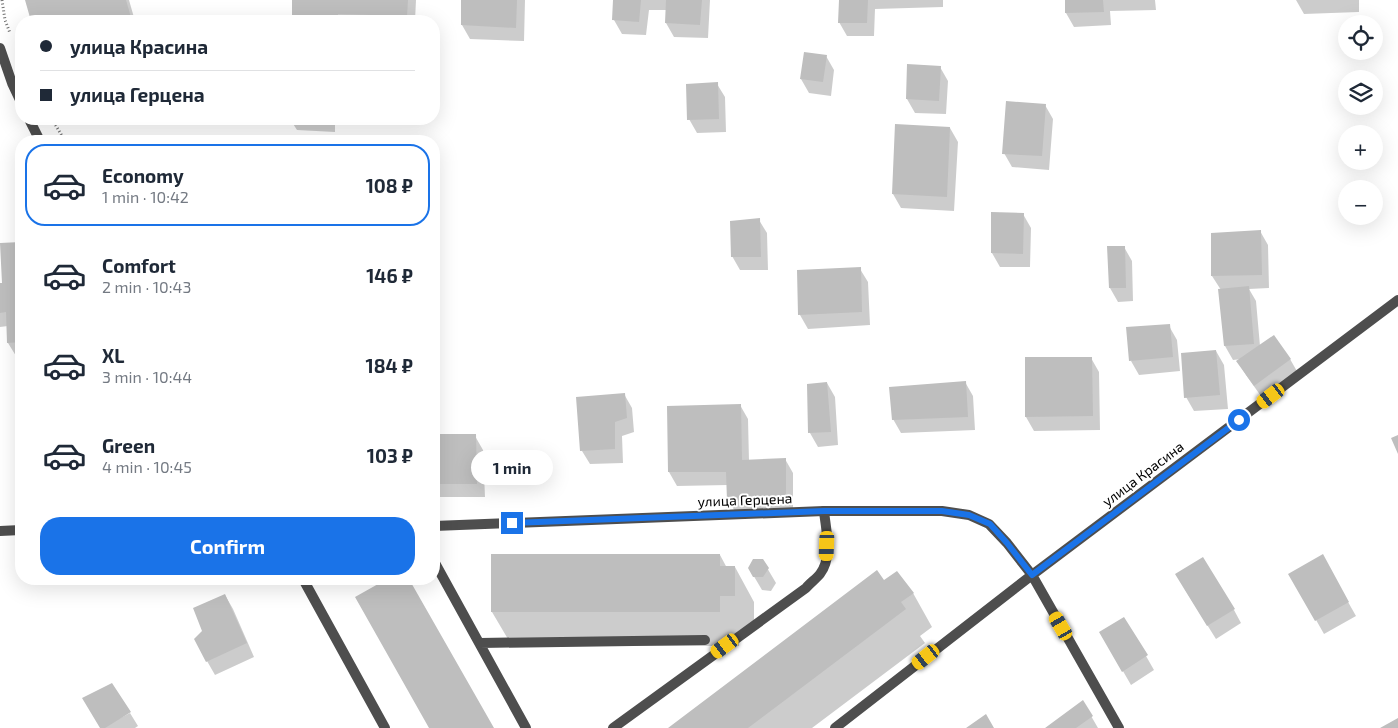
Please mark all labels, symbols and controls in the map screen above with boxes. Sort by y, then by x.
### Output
map controls [1338,15,1383,225]
button: locate [1338,15,1383,60]
text: улица Красина [70,35,208,58]
button: layers [1338,70,1383,115]
text: улица Герцена [70,83,205,106]
button: + [1338,125,1383,170]
icon: car [42,163,87,208]
text: Economy [102,164,184,187]
text: 108 ₽ [366,174,413,197]
button: − [1338,180,1383,225]
text: 1 min · 10:42 [102,187,189,206]
icon: car [42,253,87,298]
text: Comfort [102,254,176,277]
text: 146 ₽ [366,264,413,287]
text: 2 min · 10:43 [102,277,191,296]
icon: car [42,343,87,388]
text: XL [102,344,124,367]
text: 184 ₽ [366,354,413,377]
text: 3 min · 10:44 [102,367,192,386]
car [1254,381,1287,411]
route start [1228,409,1250,431]
icon: car [42,433,87,478]
text: Green [102,434,155,457]
street label: улица Красина [1099,437,1187,510]
text: 103 ₽ [367,444,413,467]
callout: 1 min [471,450,553,486]
text: 4 min · 10:45 [102,457,192,476]
text: 1 min [493,458,531,477]
street label: улица Герцена [697,489,793,510]
route end [501,512,523,534]
button: Confirm [40,517,415,575]
car [818,531,835,561]
car [1047,609,1074,643]
car [708,631,741,661]
car [909,642,942,672]

